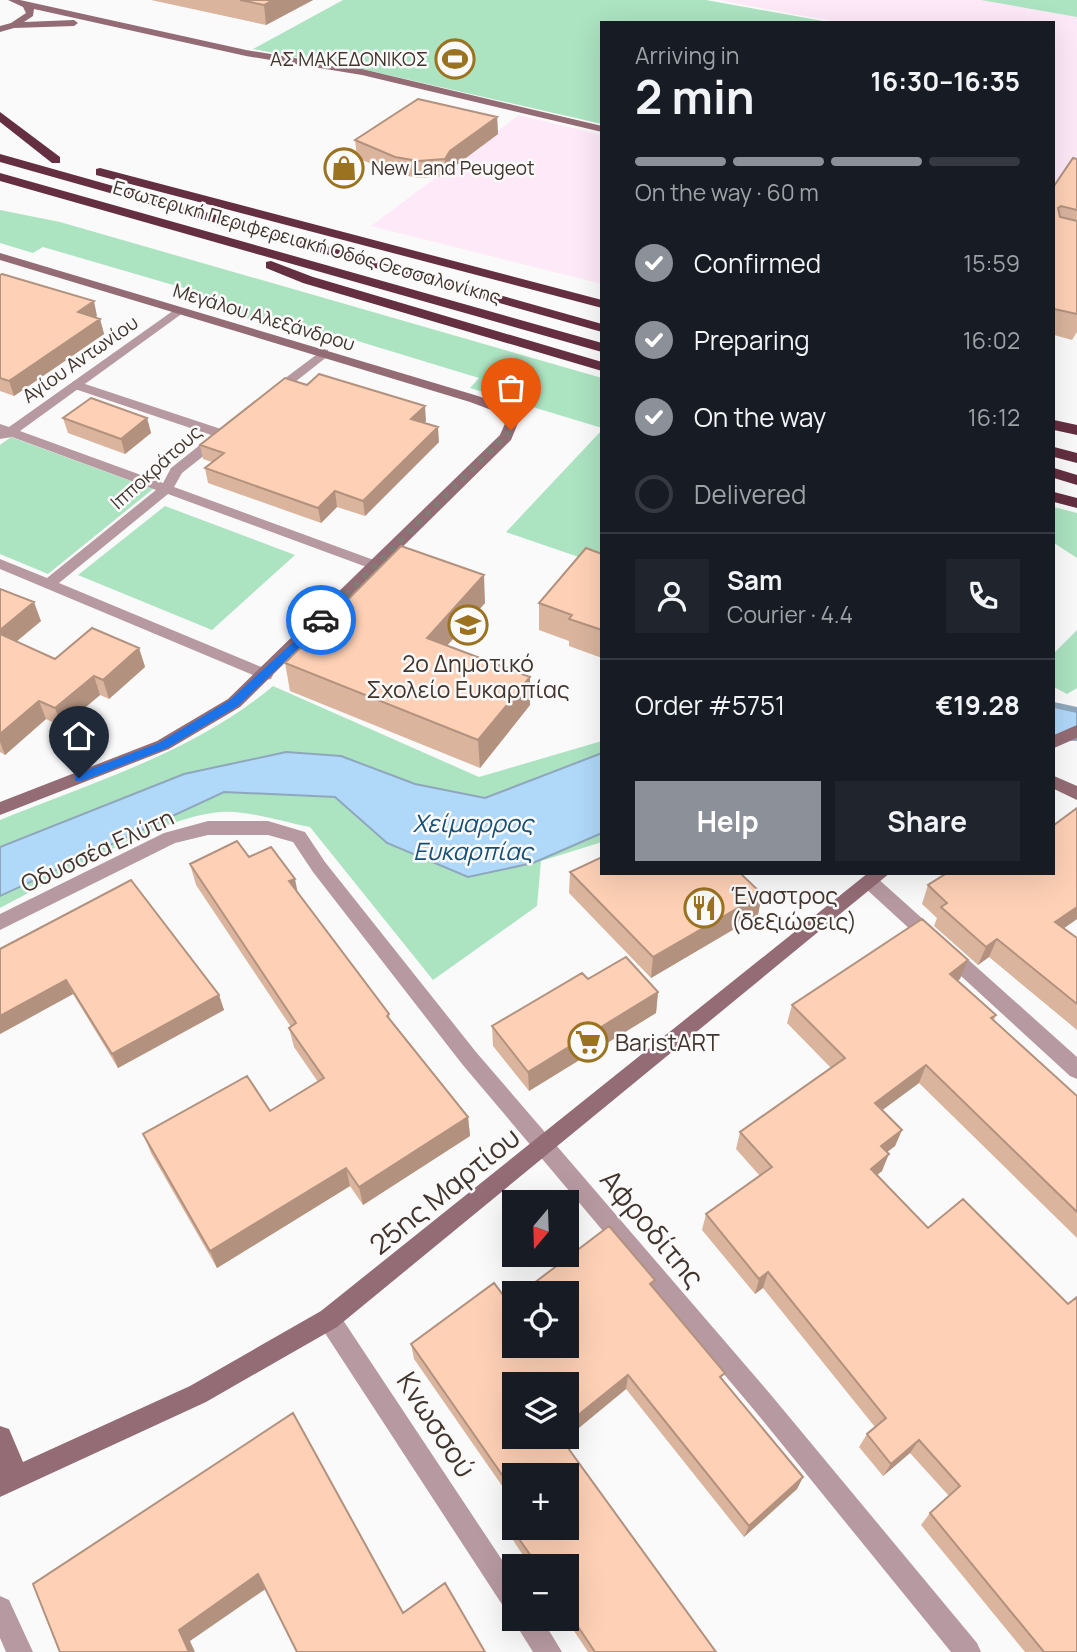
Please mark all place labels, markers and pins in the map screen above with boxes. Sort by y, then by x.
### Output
sports icon: ΑΣ ΜΑΚΕΔΟΝΙΚΟΣ [434,38,476,80]
place label: ΑΣ ΜΑΚΕΔΟΝΙΚΟΣ [270,46,428,72]
shop icon: New Land Peugeot [323,147,365,189]
place label: New Land Peugeot [371,155,535,181]
pin [481,358,541,430]
school or university icon: 2ο Δημοτικό Σχολείο Ευκαρπίας [447,604,489,646]
place label: 2ο Δημοτικό Σχολείο Ευκαρπίας [366,647,570,705]
pin [49,706,109,778]
place label: Έναστρος (δεξιώσεις) [731,879,857,937]
restaurant icon: Έναστρος (δεξιώσεις) [683,887,725,929]
supermarket icon: BaristART [567,1021,609,1063]
place label: BaristART [615,1026,720,1058]

